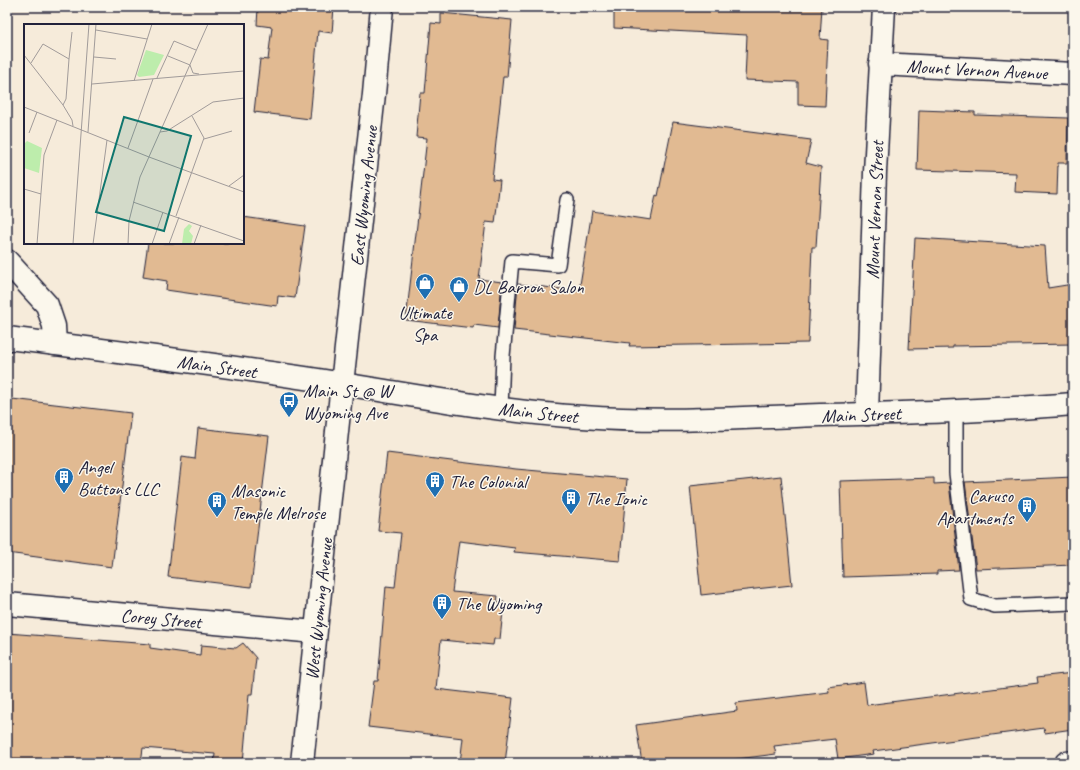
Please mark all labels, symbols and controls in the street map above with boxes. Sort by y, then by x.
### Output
inset map [24,24,244,244]
street label: Mount Vernon Avenue [906,54,1050,86]
street label: East Wyoming Avenue [345,123,383,267]
street label: Mount Vernon Street [861,139,889,279]
shop icon: Ultimate Spa [414,272,436,300]
shop icon: DL Barron Salon [448,275,470,303]
place label: DL Barron Salon [473,275,584,299]
place label: Ultimate Spa [398,301,454,347]
street label: Main Street [176,350,260,385]
place label: Main St @ W Wyoming Ave [303,379,396,425]
bus stop icon: Main St @ W Wyoming Ave [278,390,300,418]
street label: Main Street [497,397,580,429]
street label: Main Street [821,402,903,428]
place label: Angel Buttons LLC [78,455,161,501]
building icon: Angel Buttons LLC [53,466,75,494]
building icon: The Colonial [424,470,446,498]
place label: The Colonial [449,470,530,494]
place label: Masonic Temple Melrose [231,479,327,525]
place label: Caruso Apartments [937,484,1016,530]
building icon: The Ionic [560,487,582,515]
place label: The Ionic [585,487,648,511]
building icon: Masonic Temple Melrose [206,490,228,518]
building icon: Caruso Apartments [1016,495,1038,523]
street label: West Wyoming Avenue [300,535,339,681]
building icon: The Wyoming [431,592,453,620]
place label: The Wyoming [456,592,542,616]
street label: Corey Street [120,604,204,635]

